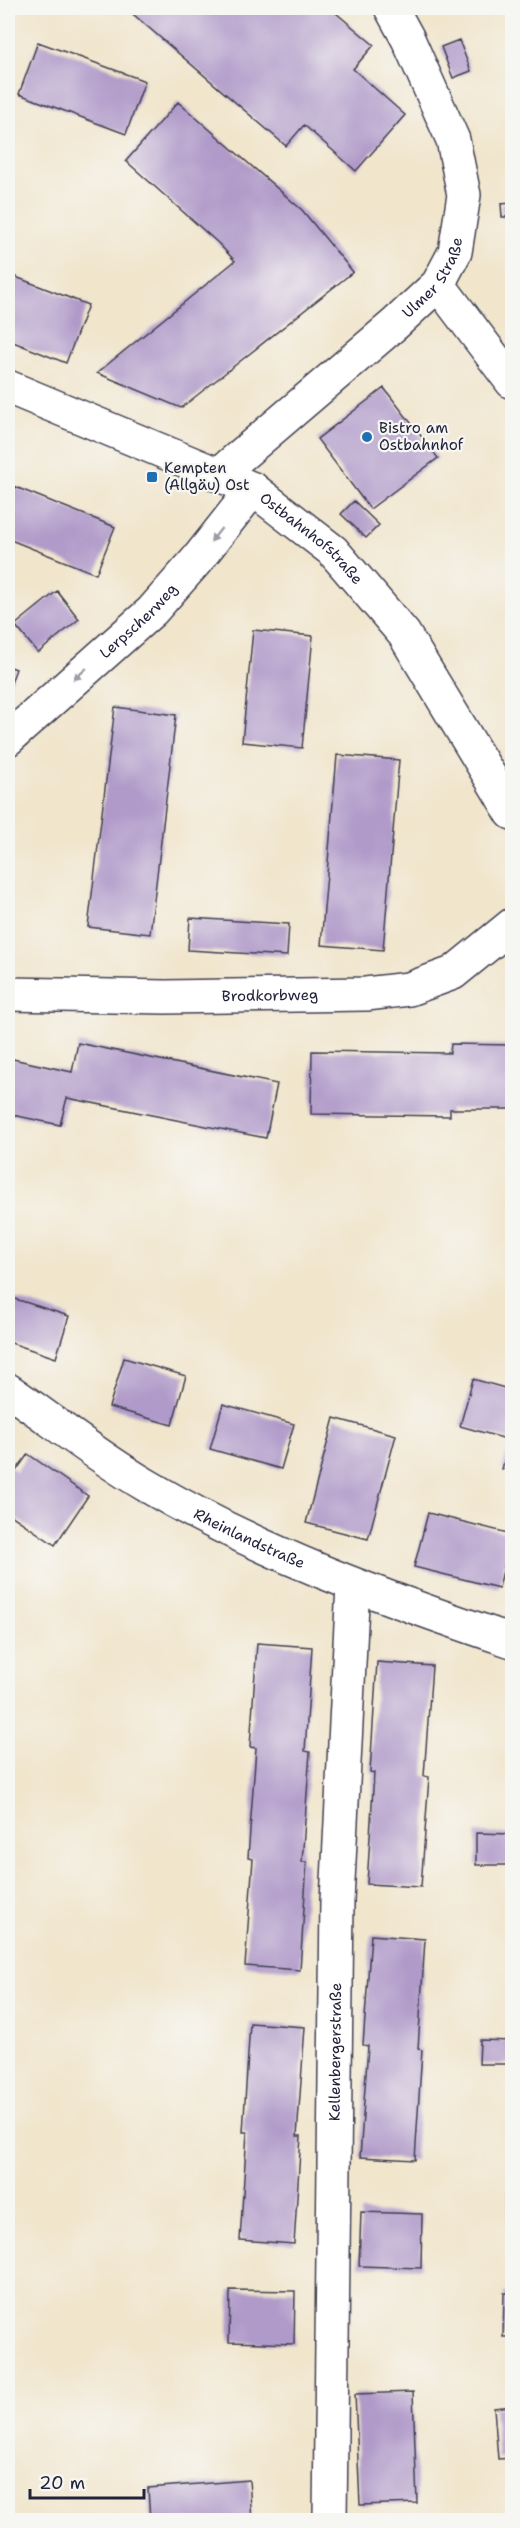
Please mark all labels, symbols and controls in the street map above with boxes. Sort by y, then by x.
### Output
street label: Ulmer Straße [398,236,467,322]
place label: Bistro am Ostbahnhof [379,418,464,455]
marker: Bistro am Ostbahnhof [360,430,374,444]
place label: Kempten (Allgäu) Ost [164,458,250,495]
marker: Kempten (Allgäu) Ost [145,470,159,484]
street label: Ostbahnhofstraße [256,488,367,589]
one-way arrow [210,527,223,543]
street label: Lerpscherweg [95,579,182,663]
one-way arrow [73,667,88,680]
street label: Brodkorbweg [222,985,318,1006]
street label: Rheinlandstraße [190,1504,308,1573]
street label: Kellenbergerstraße [325,1983,346,2121]
scale bar [30,2462,144,2500]
text: 20 m [39,2471,85,2495]

